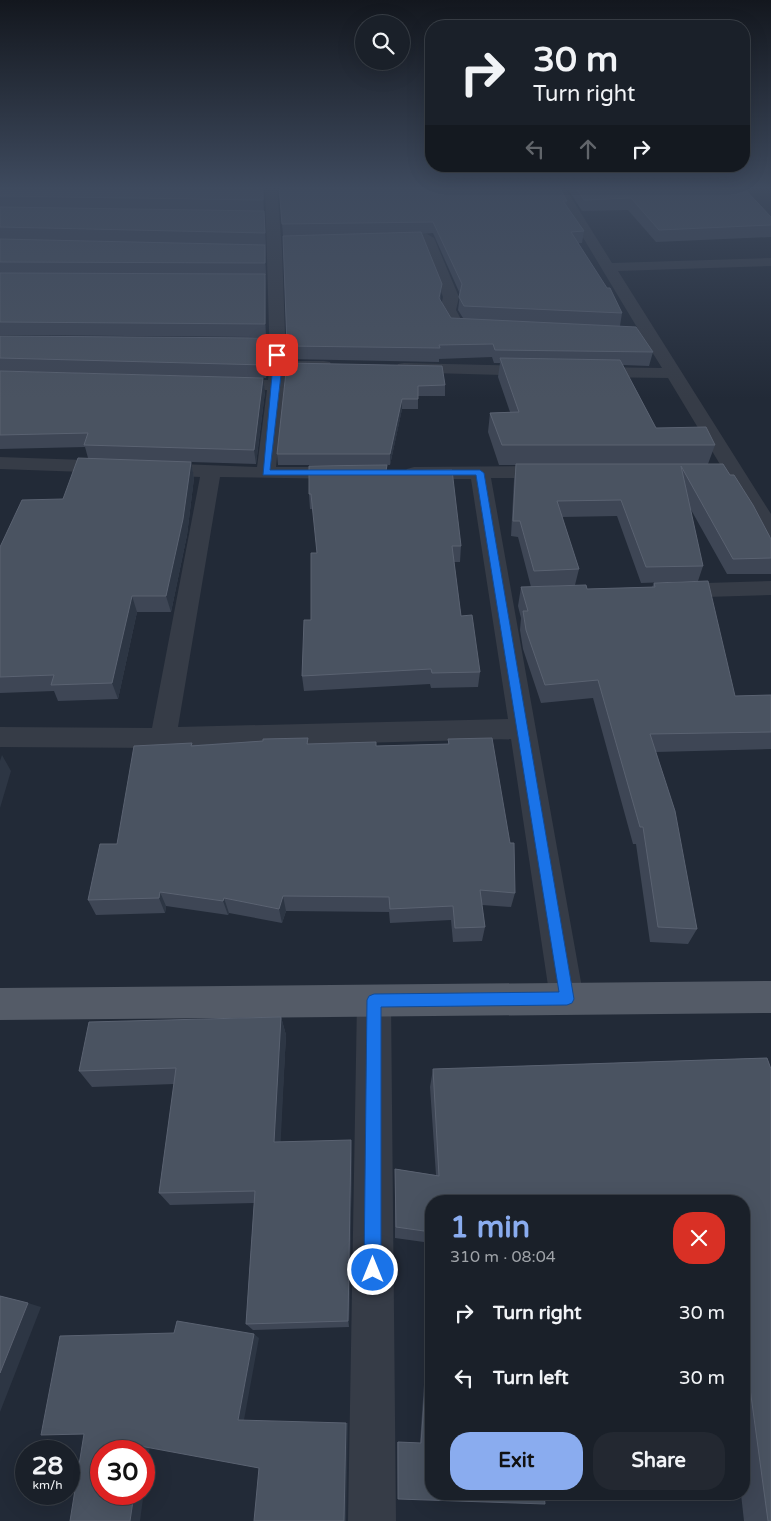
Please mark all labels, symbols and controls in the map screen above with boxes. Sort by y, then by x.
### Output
map controls [355,15,410,70]
button: search [355,15,410,70]
text: 30 m [533,39,618,81]
icon: right [450,40,515,105]
text: Turn right [533,81,635,107]
icon: left [521,135,549,163]
icon: ahead [574,135,602,163]
icon: right [627,135,655,163]
pin [256,334,298,376]
icon: arrive [263,341,291,369]
text: 1 min [450,1209,530,1246]
button: close [673,1212,725,1264]
position arrow [346,1243,398,1295]
text: 310 m · 08:04 [450,1247,556,1267]
icon: right [450,1299,478,1327]
text: Turn right [493,1302,581,1324]
text: 30 m [679,1302,725,1324]
icon: left [450,1364,478,1392]
text: Turn left [493,1367,569,1389]
text: 30 m [679,1367,725,1389]
button: Exit [450,1432,583,1490]
button: Share [593,1432,725,1490]
speed limit sign: 30 [90,1440,155,1505]
text: 28 [32,1451,63,1481]
text: km/h [32,1478,63,1492]

